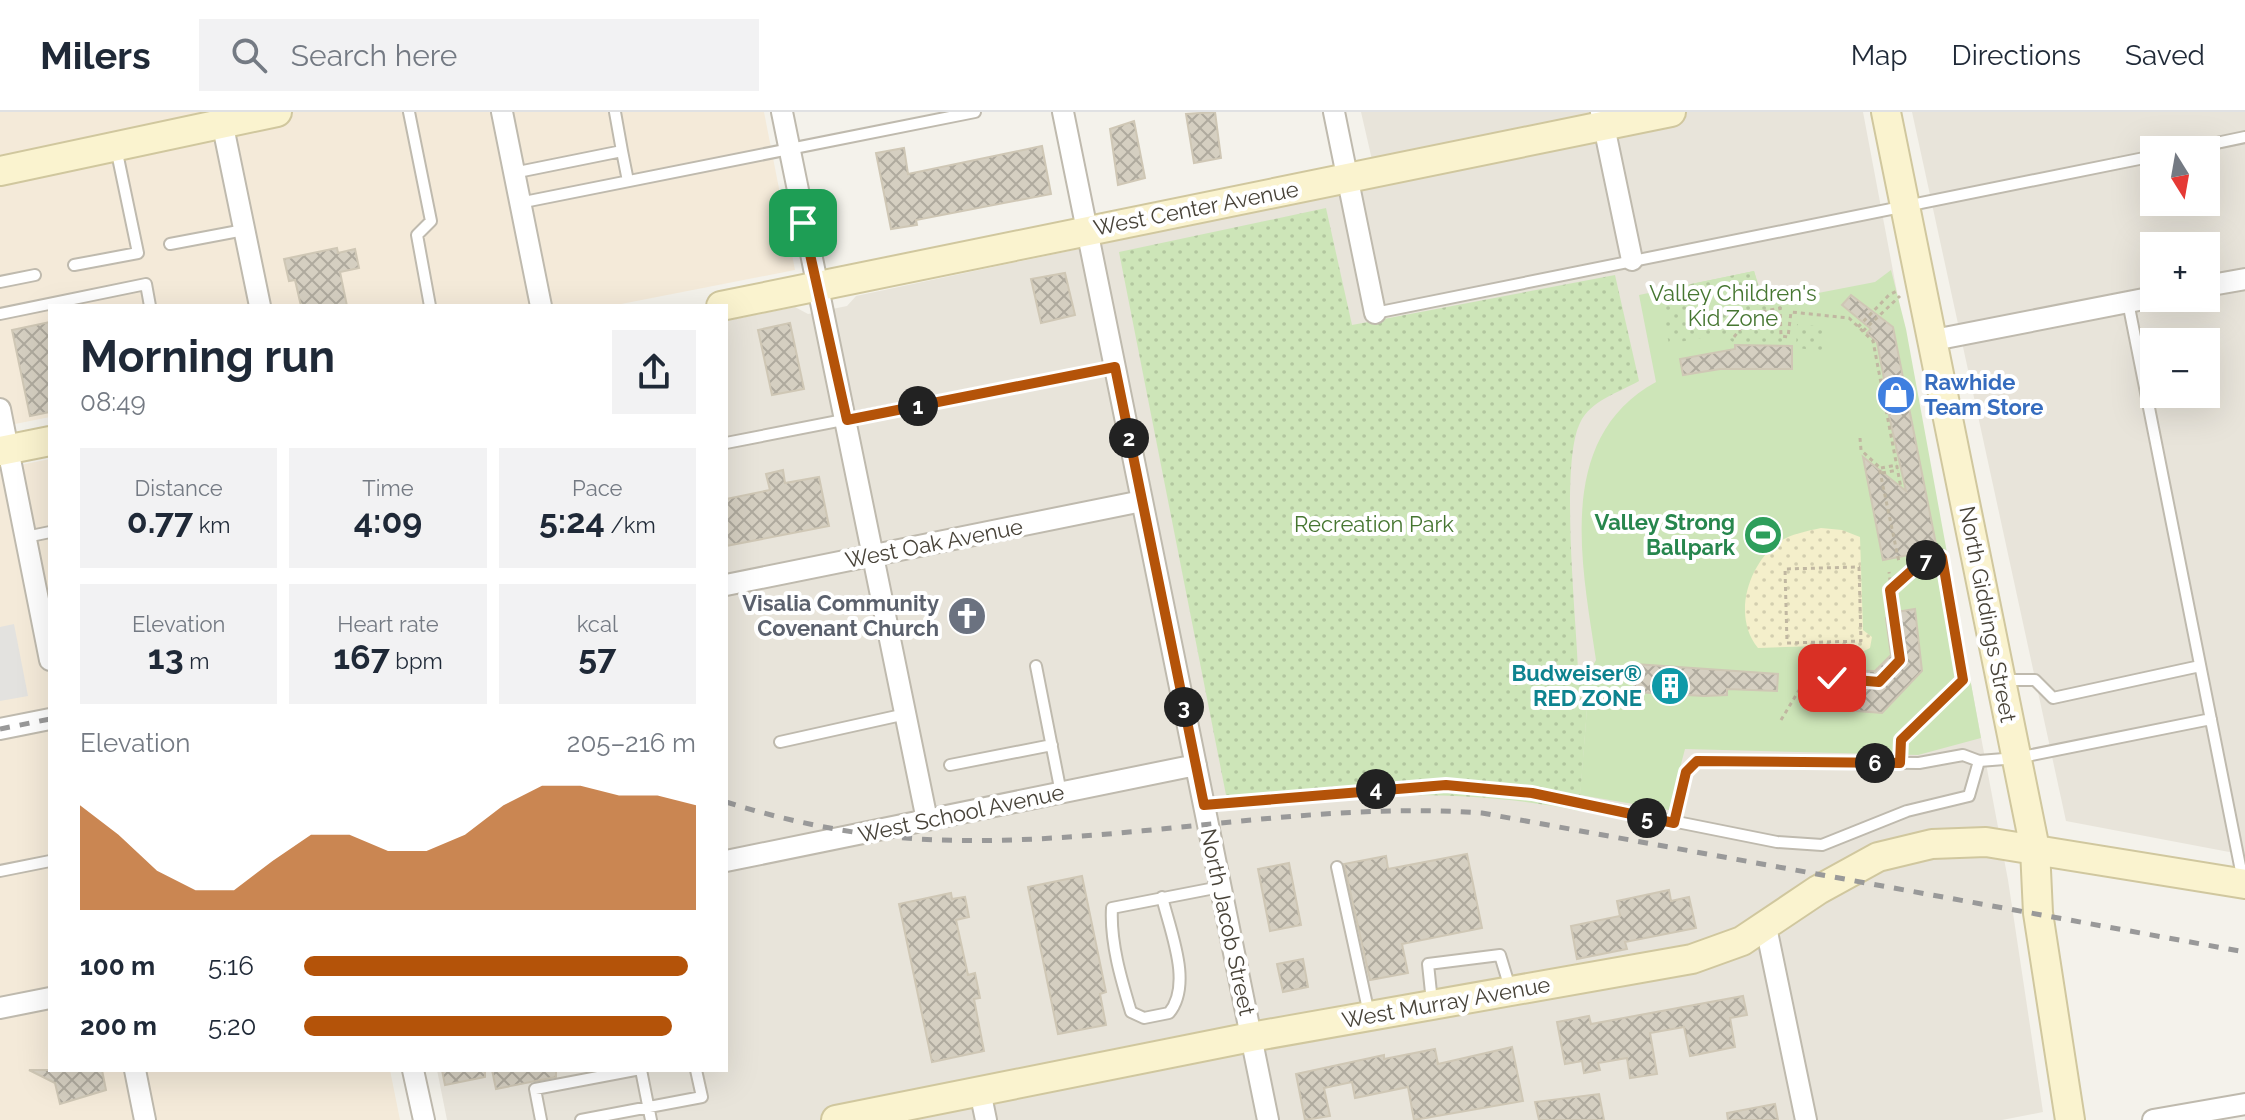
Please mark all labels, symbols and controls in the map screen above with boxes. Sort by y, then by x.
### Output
search box [199,19,759,91]
text: Milers [40,33,151,78]
icon: search [227,33,271,77]
text: Search here [291,38,457,73]
text: Map [1851,39,1908,72]
text: Directions [1952,39,2081,72]
text: Saved [2125,39,2205,72]
north arrow [2140,136,2220,216]
map controls [2140,136,2220,408]
street label: West Center Avenue [1091,175,1301,241]
pin [769,189,837,257]
icon: arrive [781,201,825,245]
button: + [2140,232,2220,312]
park label: Valley Children's Kid Zone [1649,280,1817,331]
button: − [2140,328,2220,408]
button: share [612,330,696,414]
text: Morning run [80,331,335,382]
place label: Rawhide Team Store [1924,369,2043,420]
shop icon: Rawhide Team Store [1875,374,1917,416]
pin: 1 [898,386,938,426]
text: 08:49 [80,387,146,417]
text: 1 [913,393,923,419]
pin: 2 [1109,418,1149,458]
text: 2 [1123,425,1135,451]
text: Distance [135,475,223,501]
text: Time [362,475,414,501]
text: Pace [572,475,623,501]
text: 0.77 [127,501,193,541]
text: 4:09 [354,501,422,541]
text: 5:24 [539,501,605,541]
street label: North Giddings Street [1954,504,2022,725]
place label: Valley Strong Ballpark [1595,509,1736,560]
park label: Recreation Park [1294,511,1454,537]
text: km [193,512,231,538]
text: /km [605,512,656,538]
street label: West Oak Avenue [843,513,1025,573]
sports icon: Valley Strong Ballpark [1742,514,1784,556]
pin: 7 [1906,540,1946,580]
text: 7 [1920,547,1932,573]
place label: Visalia Community Covenant Church [742,590,939,641]
church icon: Visalia Community Covenant Church [946,595,988,637]
text: Elevation [132,611,225,637]
text: Heart rate [337,611,439,637]
text: kcal [577,611,618,637]
text: 13 [148,637,184,677]
text: 167 [333,637,390,677]
text: 57 [578,637,616,677]
pin [1798,644,1866,712]
text: m [184,648,209,674]
text: bpm [390,648,443,674]
icon: check [1810,656,1854,700]
place label: Budweiser® RED ZONE [1511,660,1642,711]
building icon: Budweiser® RED ZONE [1649,665,1691,707]
pin: 3 [1164,687,1204,727]
text: 3 [1178,694,1190,720]
text: Elevation [80,728,190,758]
text: 205–216 m [567,728,696,758]
pin: 6 [1855,743,1895,783]
text: 6 [1868,750,1882,776]
pin: 4 [1356,769,1396,809]
text: 4 [1370,776,1382,802]
street label: West School Avenue [856,778,1066,848]
pin: 5 [1627,798,1667,838]
text: 5 [1641,805,1653,831]
street label: North Jacob Street [1195,826,1261,1018]
text: 100 m [80,951,155,981]
text: 5:16 [208,951,254,981]
street label: West Murray Avenue [1340,971,1552,1033]
text: 200 m [80,1011,157,1041]
text: 5:20 [208,1011,257,1041]

